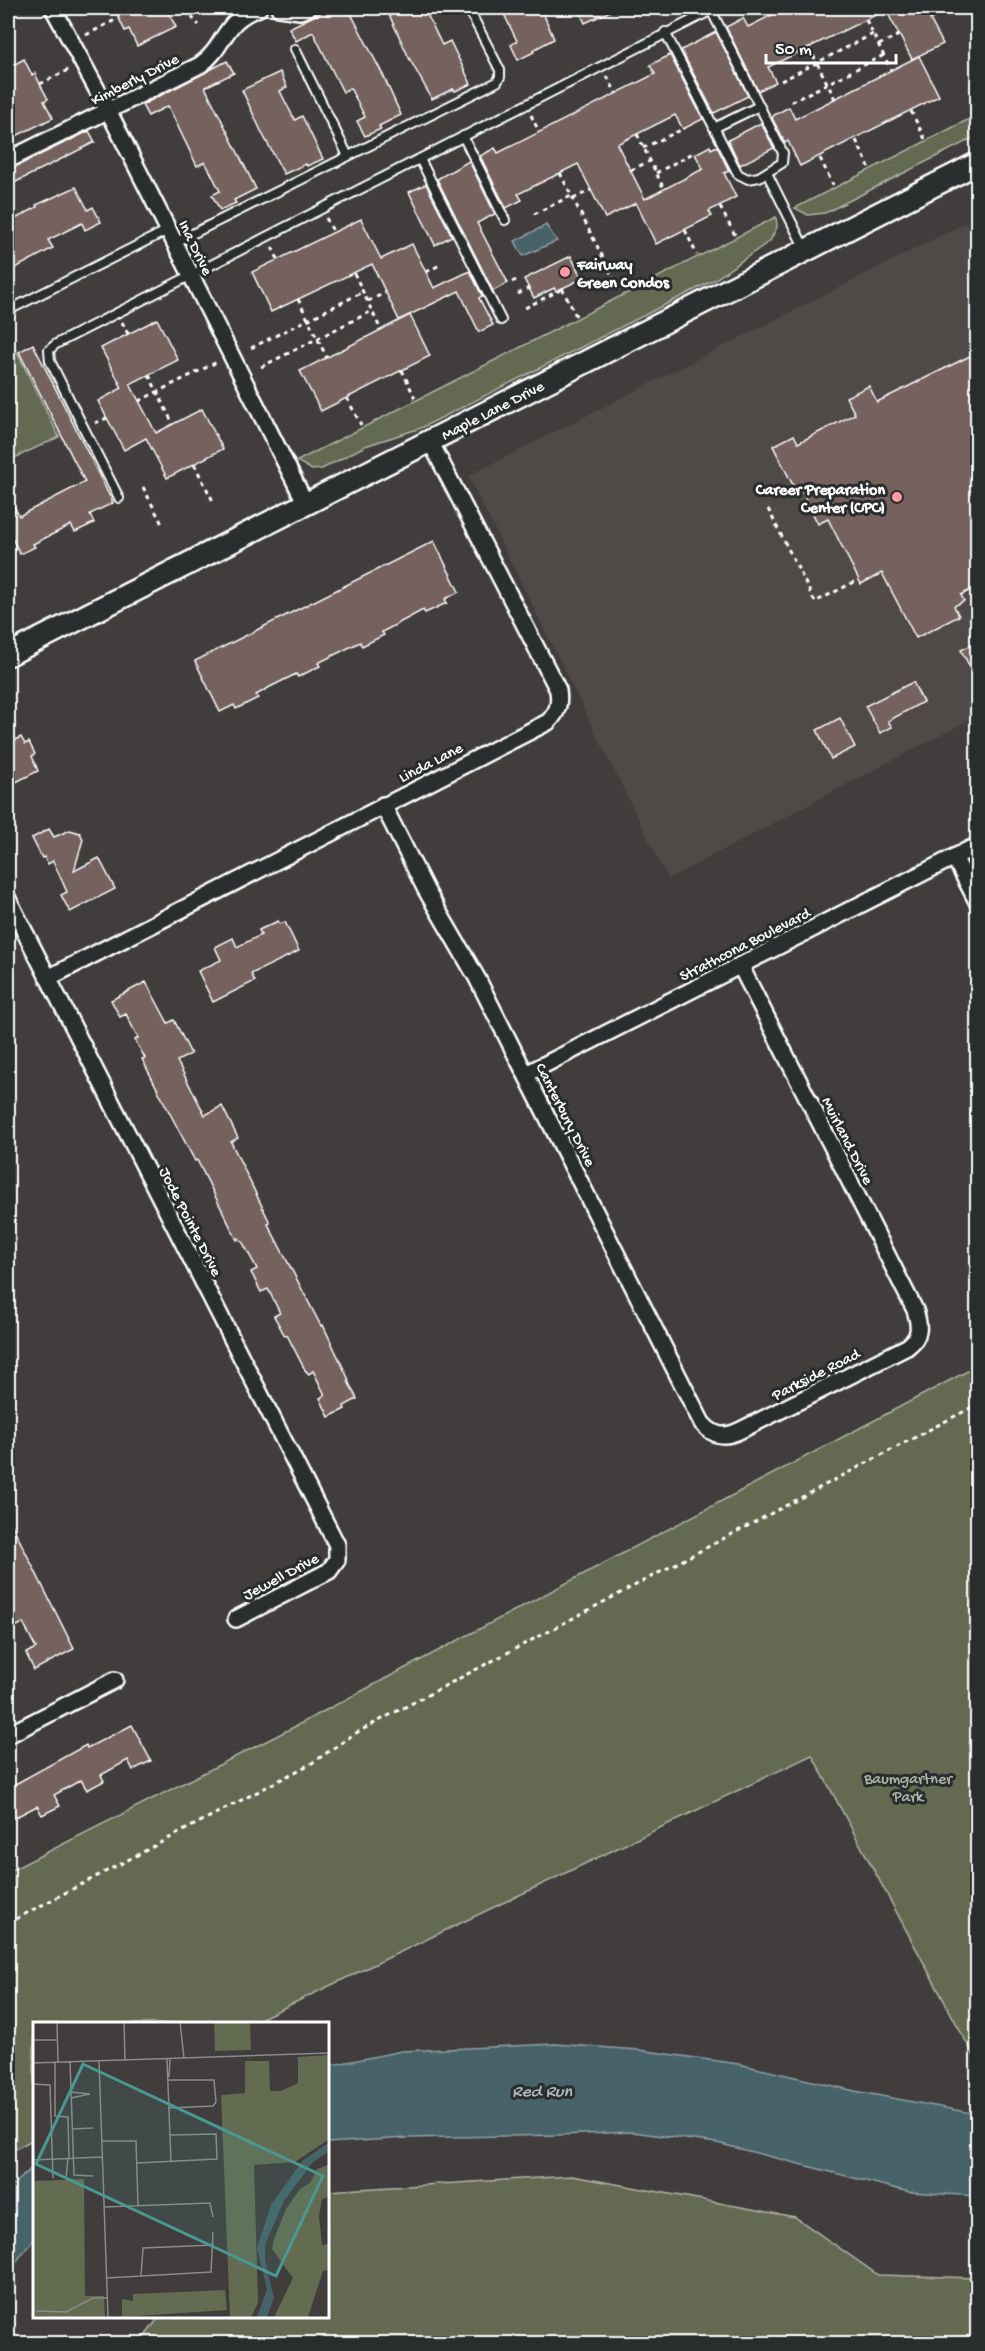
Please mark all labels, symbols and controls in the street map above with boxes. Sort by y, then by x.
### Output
scale bar [766,27,896,65]
text: 50 m [775,40,812,61]
street label: Kimberly Drive [88,51,183,111]
street label: Ina Drive [172,218,216,280]
place label: Fairway Green Condos [576,257,670,294]
marker: Fairway Green Condos [558,265,572,279]
street label: Maple Lane Drive [439,378,549,446]
place label: Career Preparation Center (CPC) [755,482,885,519]
marker: Career Preparation Center (CPC) [890,490,904,504]
street label: Linda Lane [396,740,468,788]
street label: Strathcona Boulevard [677,904,816,987]
street label: Canterbury Drive [530,1061,599,1171]
street label: Muirland Drive [816,1095,876,1189]
street label: Jode Pointe Drive [153,1165,225,1281]
street label: Parkside Road [769,1345,865,1407]
street label: Jewell Drive [240,1550,323,1606]
park label: Baumgartner Park [863,1771,953,1808]
inset map [33,2022,328,2318]
water label: Red Run [512,2082,572,2103]

